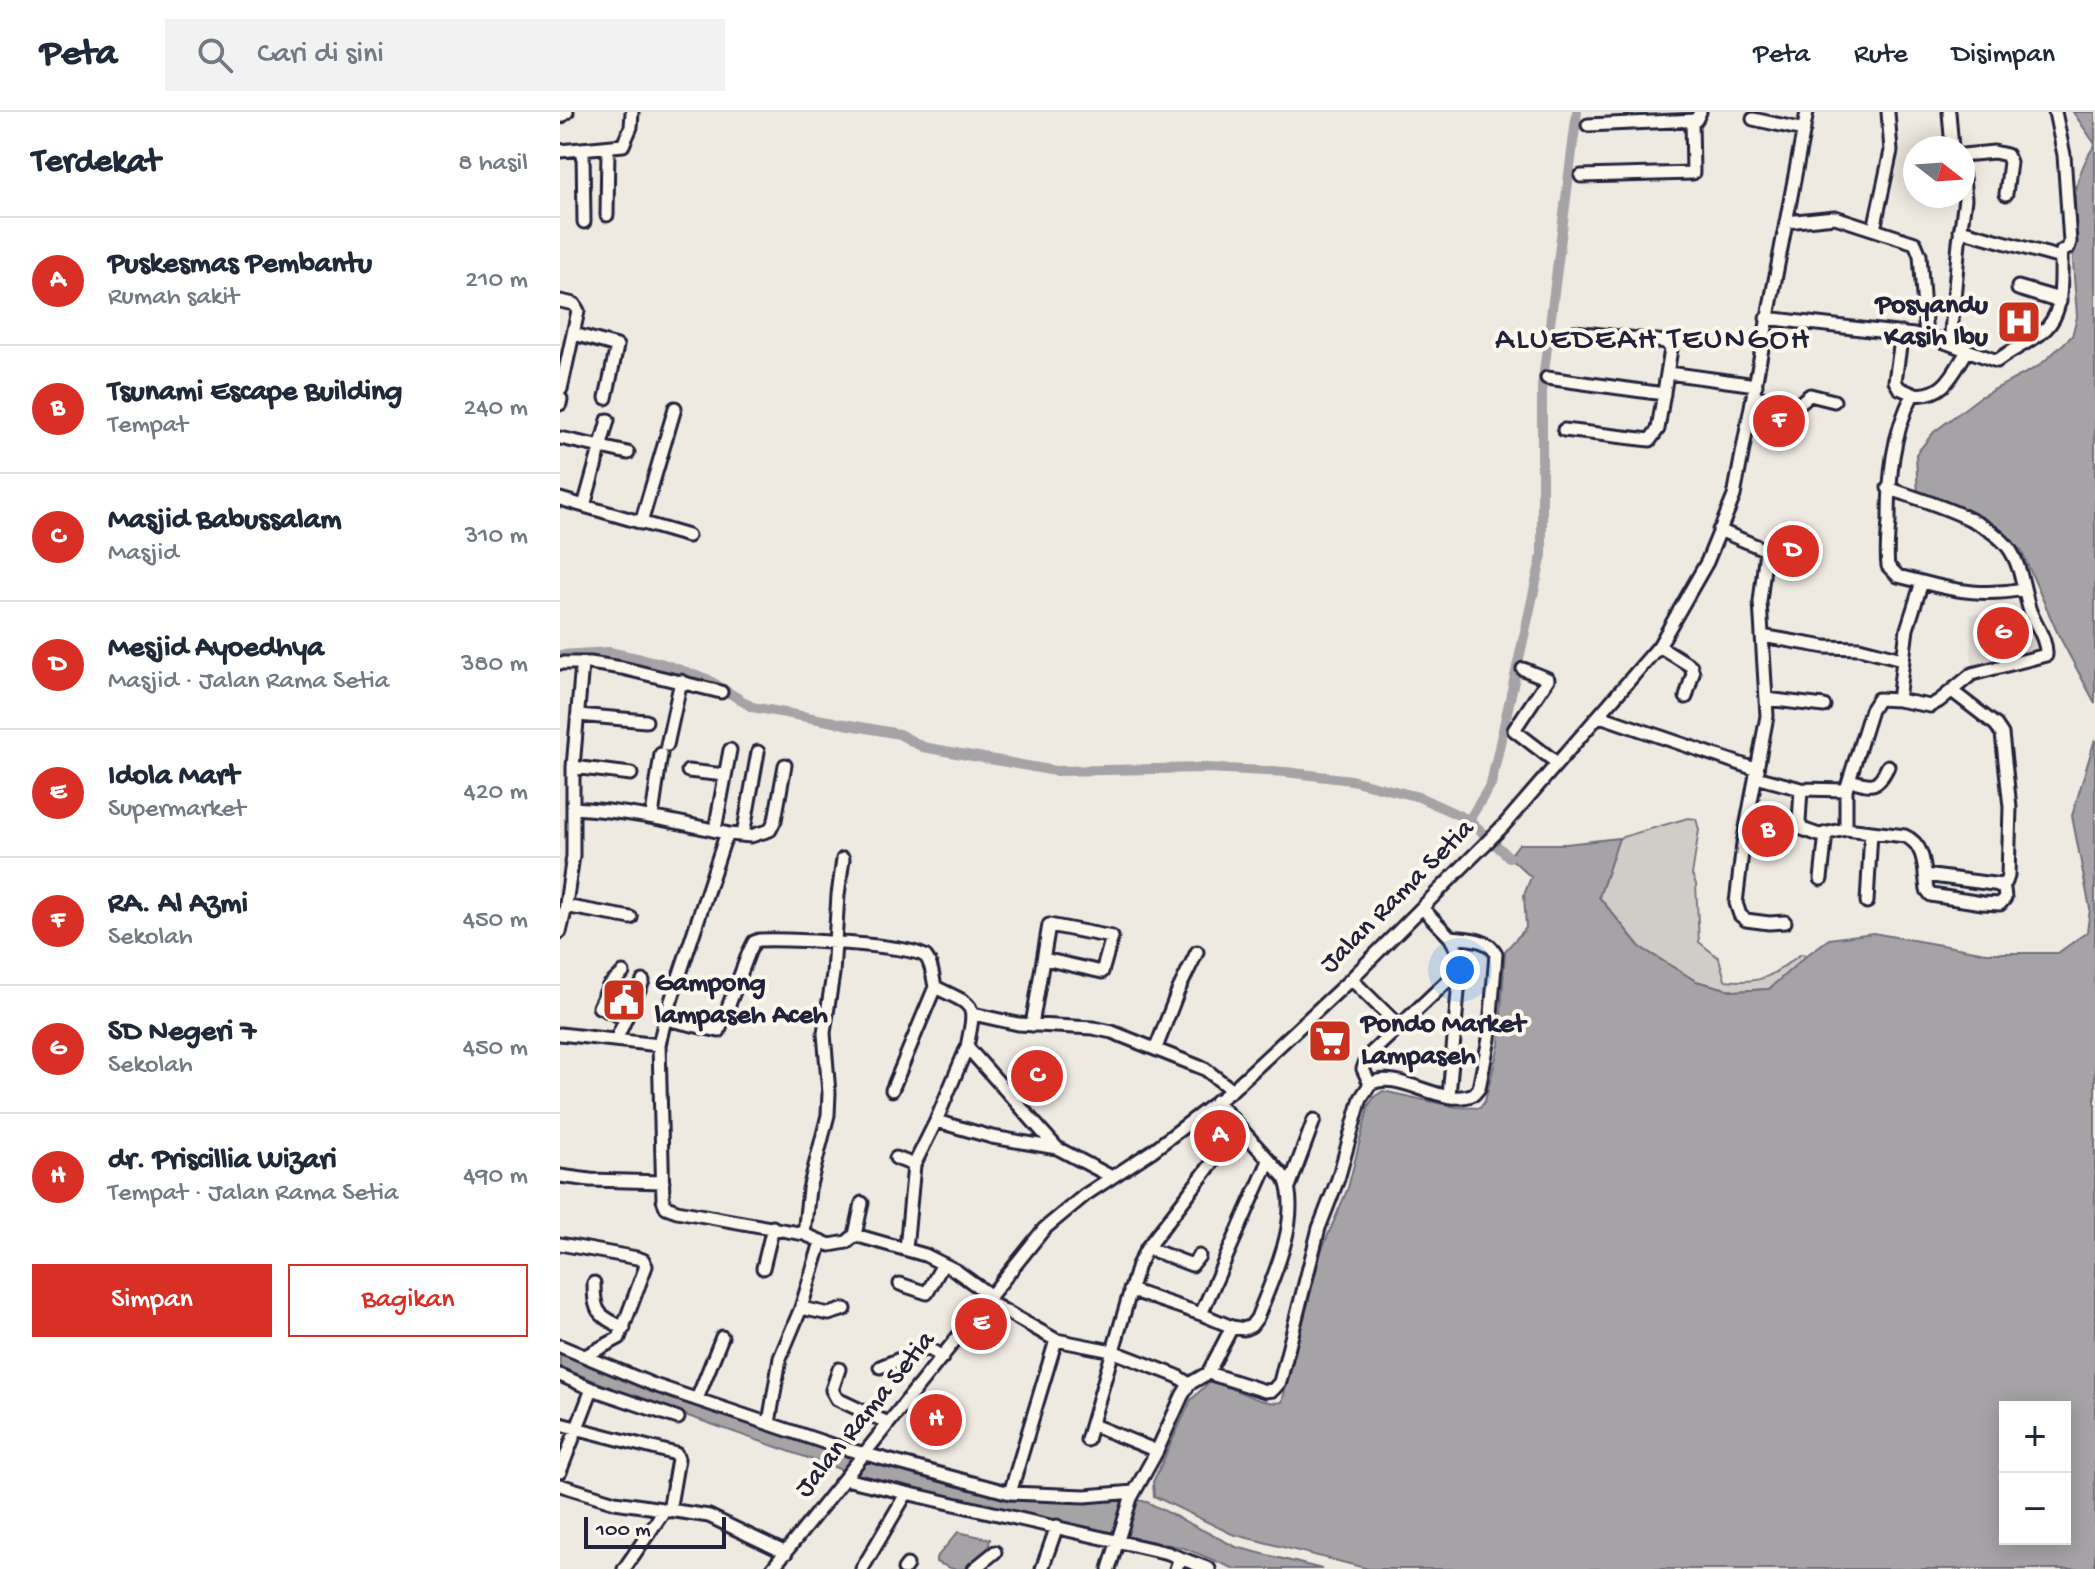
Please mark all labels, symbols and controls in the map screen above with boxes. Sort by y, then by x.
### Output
search box [165,19,725,91]
text: Peta [40,33,117,77]
icon: search [193,33,237,77]
text: Cari di sini [257,38,384,73]
text: Peta [1753,39,1810,72]
text: Rute [1854,39,1908,72]
text: Disimpan [1952,39,2055,72]
north arrow [1903,136,1975,208]
text: Terdekat [32,144,160,184]
text: 8 hasil [458,149,528,180]
text: Puskesmas Pembantu [108,248,372,283]
text: A [50,266,66,297]
text: 210 m [465,266,528,297]
text: Rumah sakit [108,283,239,314]
place label: Posyandu Kasih Ibu [1874,290,1989,355]
hospital icon: Posyandu Kasih Ibu [1995,298,2043,346]
district label: ALUEDEAH TEUNGOH [1495,322,1811,360]
text: Tsunami Escape Building [108,376,402,411]
pin: F [1753,391,1805,451]
text: B [51,394,65,425]
text: 240 m [464,394,528,425]
text: Tempat [108,411,188,442]
text: Masjid Babussalam [108,504,342,539]
pin: D [1767,521,1819,581]
text: C [51,522,65,553]
text: 310 m [465,522,528,553]
text: Masjid [108,539,178,570]
pin: G [1977,603,2029,663]
text: Mesjid Ayoedhya [108,632,324,667]
text: D [50,650,66,681]
text: 380 m [461,650,528,681]
text: Masjid · Jalan Rama Setia [108,667,389,698]
text: Idola Mart [108,760,239,795]
text: E [50,778,66,809]
text: 420 m [464,778,528,809]
text: Supermarket [108,795,245,826]
pin: B [1742,801,1794,861]
street label: Jalan Rama Setia [1314,812,1483,981]
text: RA. Al Azmi [108,888,248,923]
text: F [51,906,65,937]
text: 450 m [463,906,528,937]
text: Sekolah [108,923,193,954]
your location [1440,950,1480,990]
place label: Gampong lampaseh Aceh [654,968,828,1033]
public building icon: Gampong lampaseh Aceh [600,976,648,1024]
place label: Pondo Market Lampaseh [1359,1009,1528,1074]
text: SD Negeri 7 [108,1016,256,1051]
supermarket icon: Pondo Market Lampaseh [1306,1017,1354,1065]
text: G [50,1034,66,1065]
text: 450 m [463,1034,528,1065]
pin: C [1011,1046,1063,1106]
text: Sekolah [108,1051,193,1082]
pin: A [1194,1106,1246,1166]
text: dr. Priscillia Wizari [108,1144,337,1179]
text: H [51,1162,65,1193]
text: 490 m [463,1162,528,1193]
text: Tempat · Jalan Rama Setia [108,1179,398,1210]
button: Simpan [32,1264,272,1337]
button: Bagikan [288,1264,528,1337]
pin: E [955,1294,1007,1354]
street label: Jalan Rama Setia [789,1324,944,1505]
pin: H [910,1390,962,1450]
map controls [1999,1401,2071,1545]
button: + [1999,1401,2071,1473]
button: − [1999,1473,2071,1545]
scale bar [584,1513,726,1549]
text: 100 m [596,1518,651,1544]

